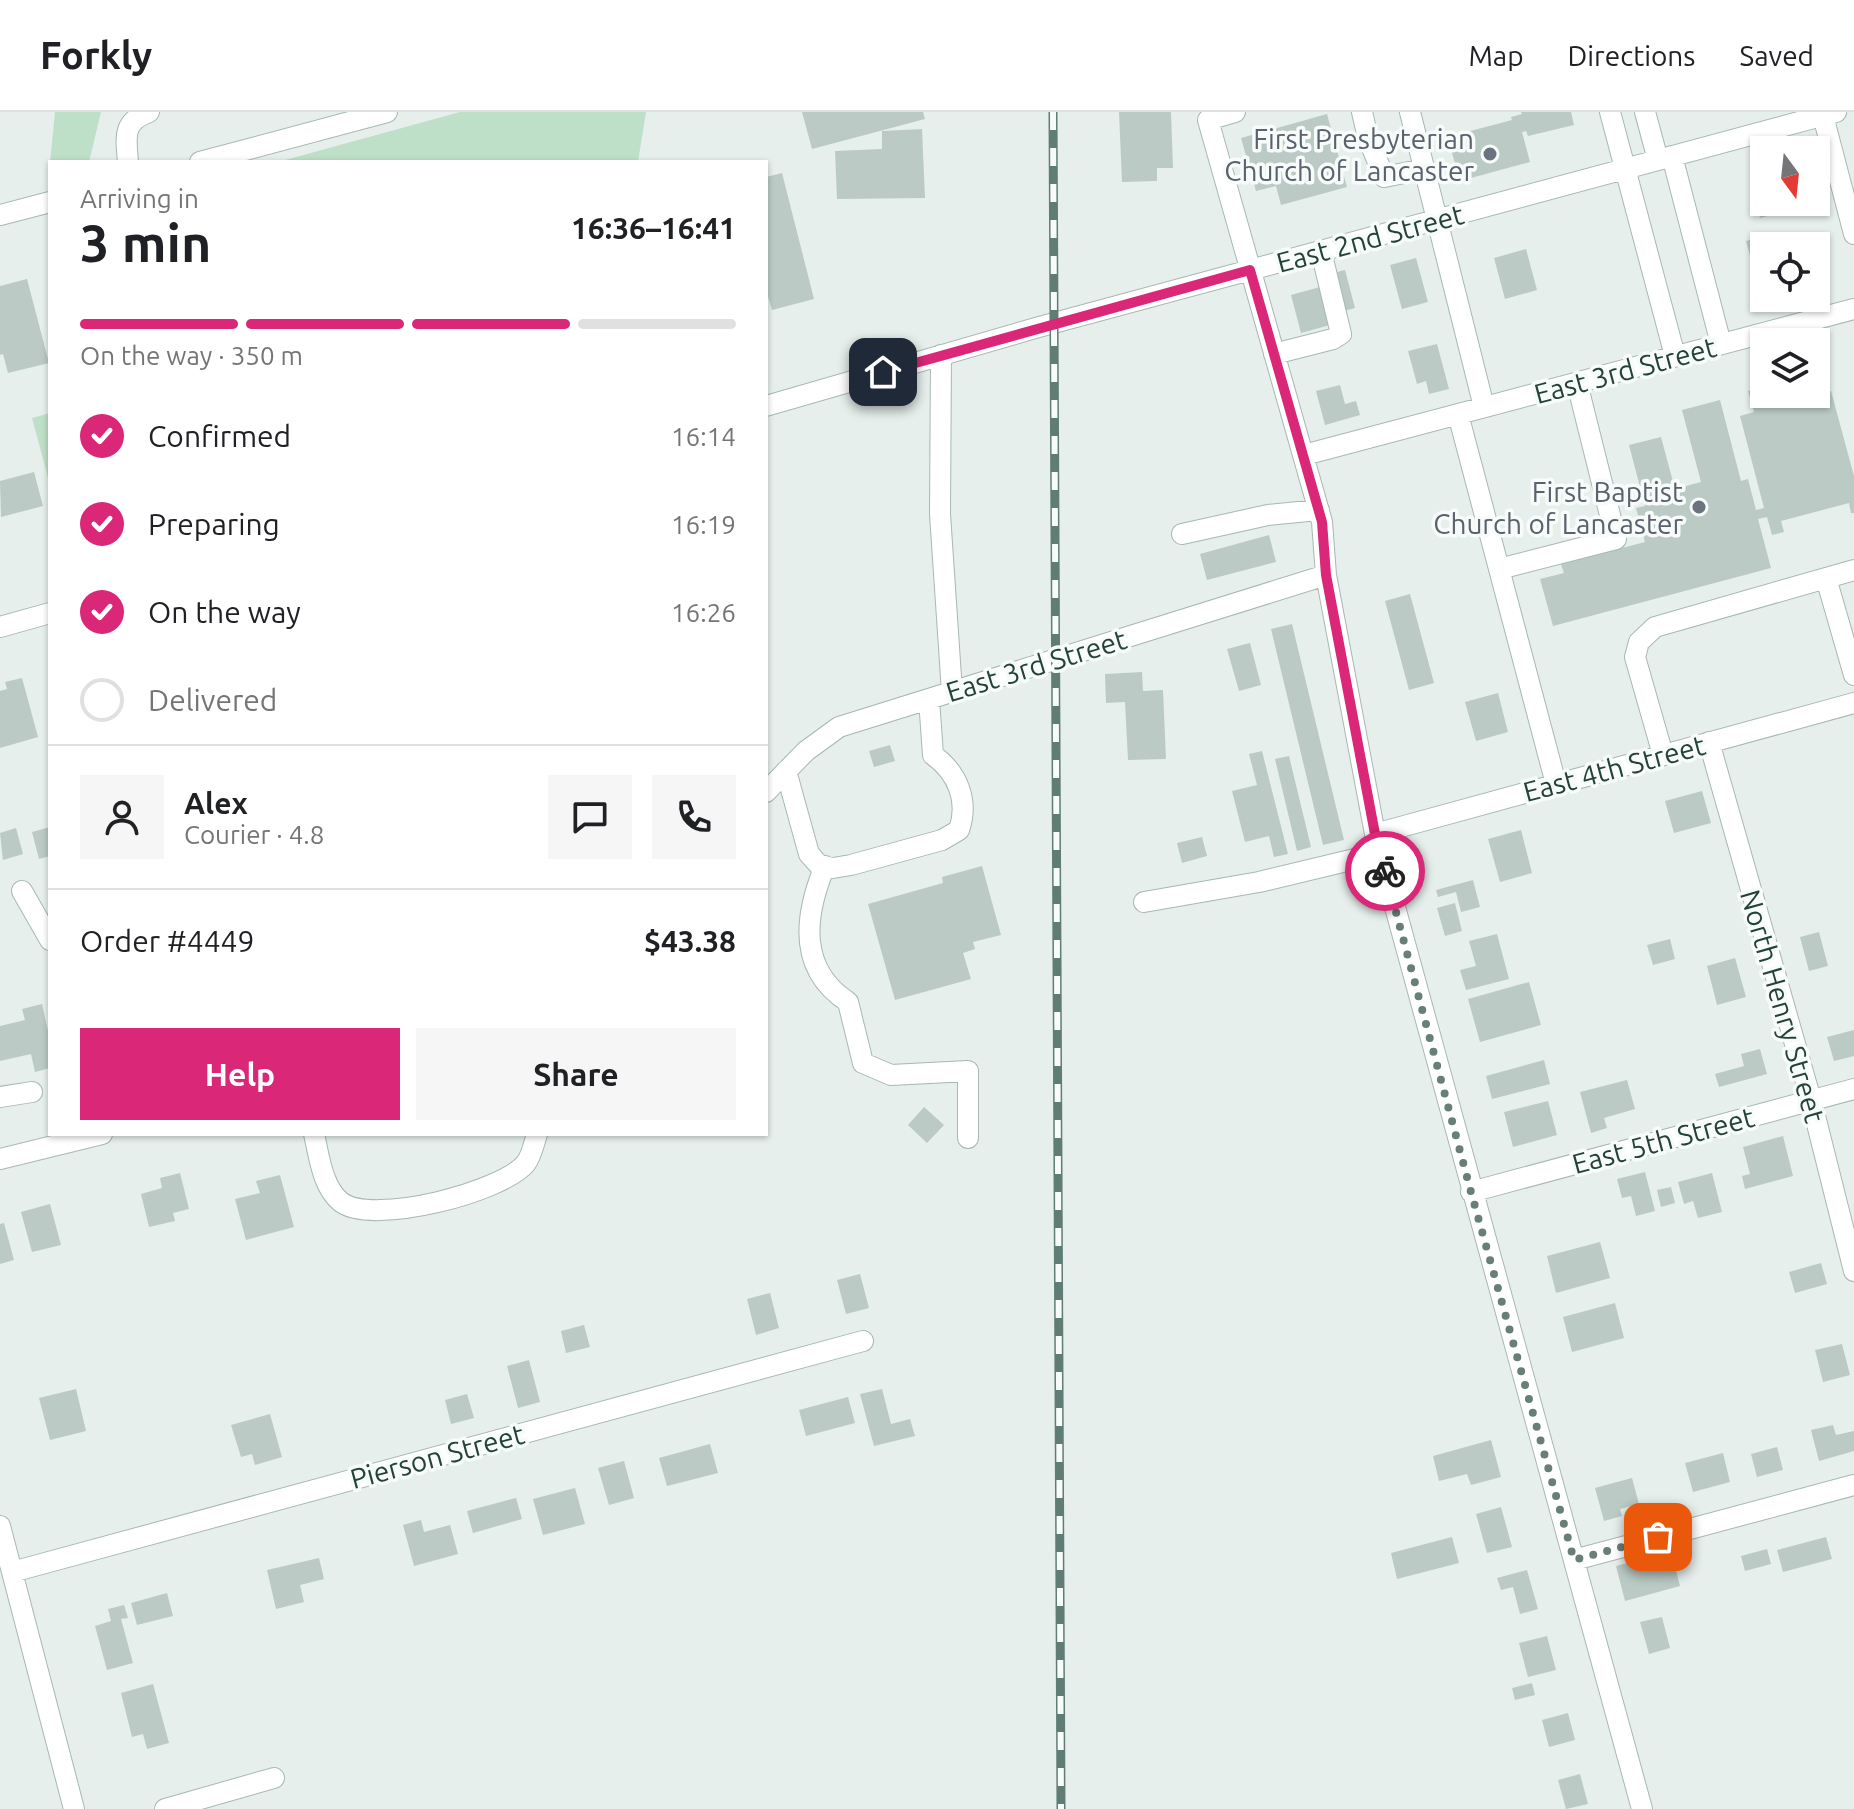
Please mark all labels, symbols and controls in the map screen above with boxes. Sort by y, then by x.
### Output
text: Forkly [40,34,152,76]
text: Map [1468,40,1524,71]
text: Directions [1568,40,1695,71]
text: Saved [1739,40,1814,71]
place label: First Presbyterian Church of Lancaster [1224,123,1474,186]
north arrow [1750,136,1830,216]
map controls [1750,136,1830,408]
marker: First Presbyterian Church of Lancaster [1481,145,1499,163]
text: Arriving in [80,184,199,213]
street label: East 2nd Street [1273,198,1467,278]
text: 16:36–16:41 [571,211,736,245]
text: 3 min [80,214,211,272]
button: locate [1750,232,1830,312]
button: layers [1750,328,1830,408]
street label: East 3rd Street [1531,331,1719,409]
pin [849,338,917,406]
text: On the way · 350 m [80,341,303,370]
icon: home [861,350,905,394]
icon: check [80,414,124,458]
text: Confirmed [148,419,291,453]
text: 16:14 [671,422,736,451]
place label: First Baptist Church of Lancaster [1433,476,1683,539]
marker: First Baptist Church of Lancaster [1690,498,1708,516]
icon: check [80,502,124,546]
text: Preparing [148,507,280,541]
text: 16:19 [671,510,736,539]
icon: check [80,590,124,634]
text: On the way [148,595,301,629]
text: 16:26 [671,598,736,627]
street label: East 3rd Street [942,623,1130,707]
text: Delivered [148,683,277,717]
street label: East 4th Street [1520,729,1708,807]
button: person [80,775,164,859]
button: chat [548,775,632,859]
button: phone [652,775,736,859]
text: Alex [184,786,248,820]
text: Courier · 4.8 [184,820,324,849]
courier [1345,831,1425,911]
icon: bike [1363,849,1407,893]
street label: North Henry Street [1735,886,1831,1126]
text: Order #4449 [80,924,254,958]
text: $43.38 [644,924,736,958]
button: Help [80,1028,400,1120]
button: Share [416,1028,736,1120]
street label: East 5th Street [1569,1101,1757,1179]
street label: Pierson Street [347,1418,527,1494]
pin [1624,1503,1692,1571]
icon: bag [1636,1515,1680,1559]

